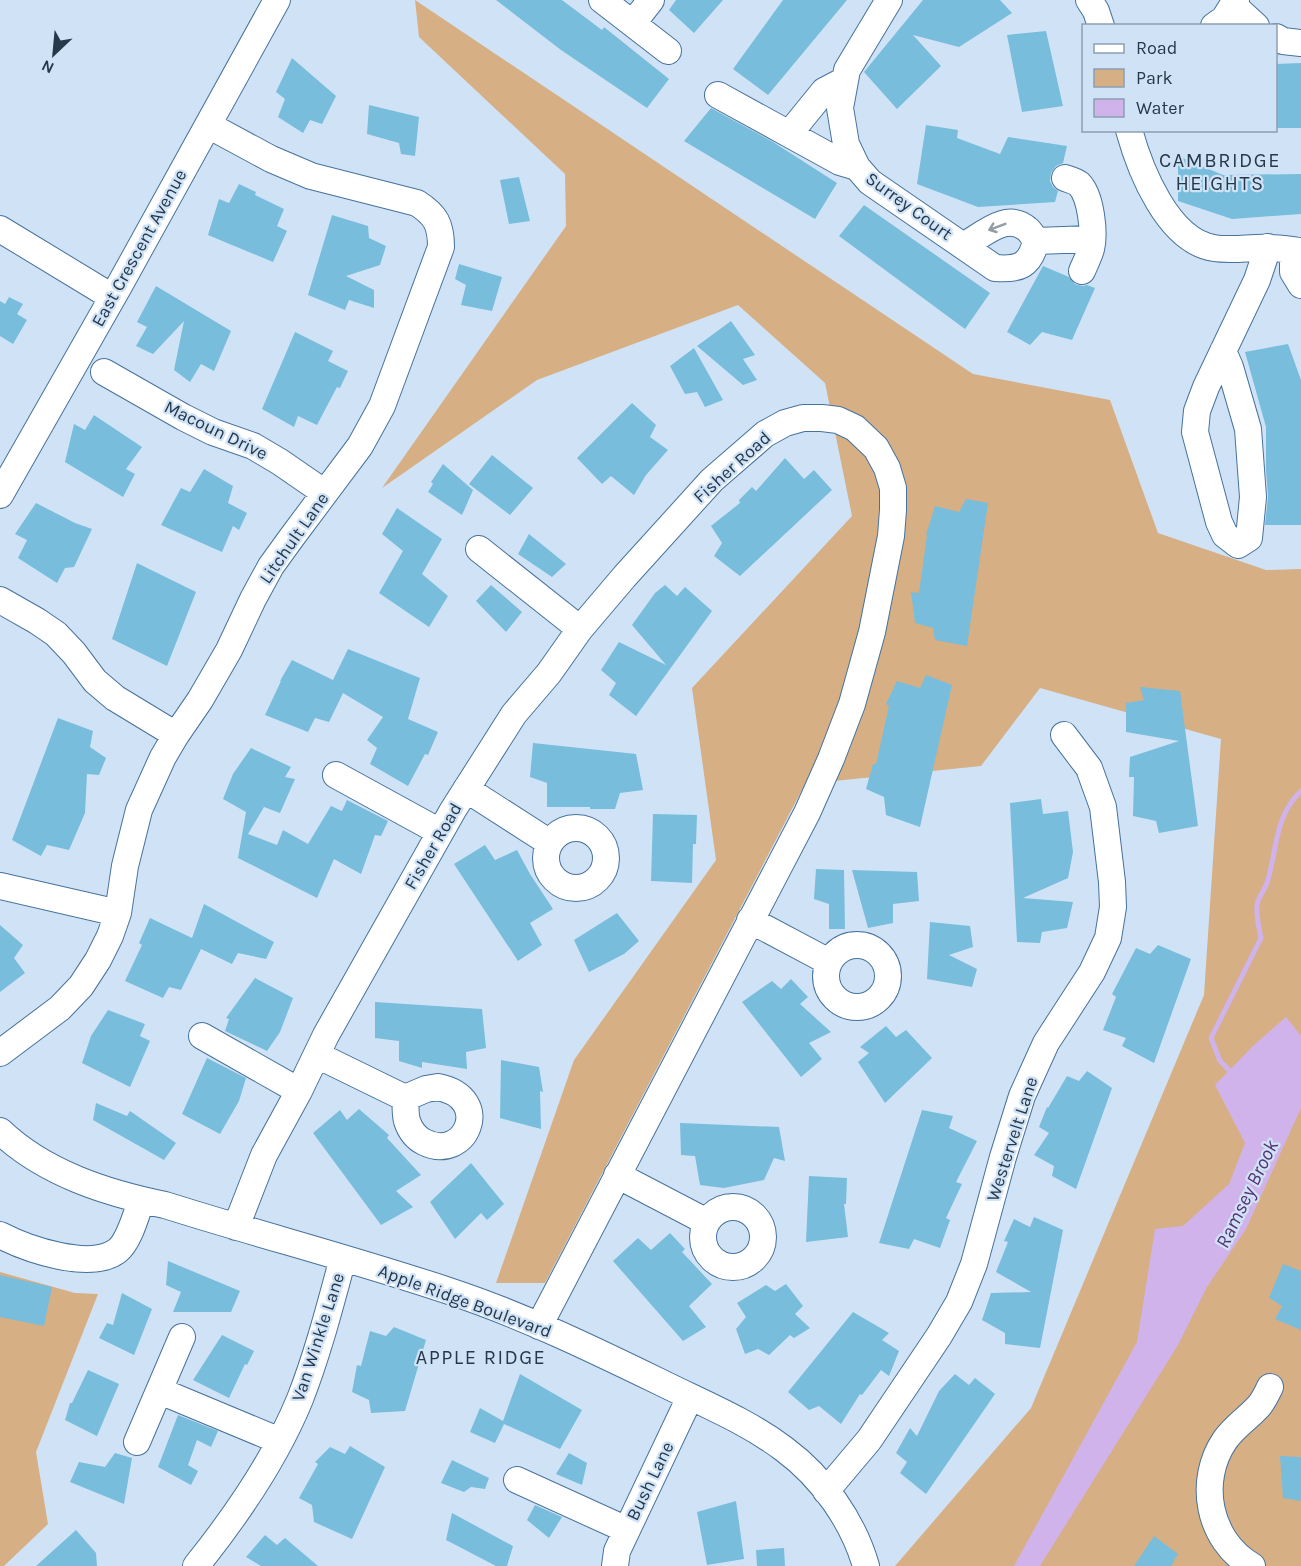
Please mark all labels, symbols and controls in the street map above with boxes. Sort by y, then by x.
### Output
north arrow [24,24,84,84]
legend [1082,24,1277,132]
text: Road [1136,37,1177,59]
text: N [38,56,57,78]
text: Park [1136,67,1173,89]
text: Water [1136,97,1184,119]
district label: CAMBRIDGE HEIGHTS [1159,149,1281,195]
street label: East Crescent Avenue [87,166,191,330]
street label: Surrey Court [861,167,957,245]
one-way arrow [988,222,1007,233]
street label: Macoun Drive [161,395,271,465]
street label: Fisher Road [689,427,775,507]
street label: Litchult Lane [255,488,333,588]
street label: Fisher Road [399,799,467,893]
street label: Westervelt Lane [982,1074,1042,1204]
water label: Ramsey Brook [1211,1135,1283,1252]
street label: Apple Ridge Boulevard [375,1259,555,1343]
street label: Van Winkle Lane [287,1270,349,1404]
district label: APPLE RIDGE [416,1346,546,1369]
street label: Bush Lane [621,1438,679,1524]

